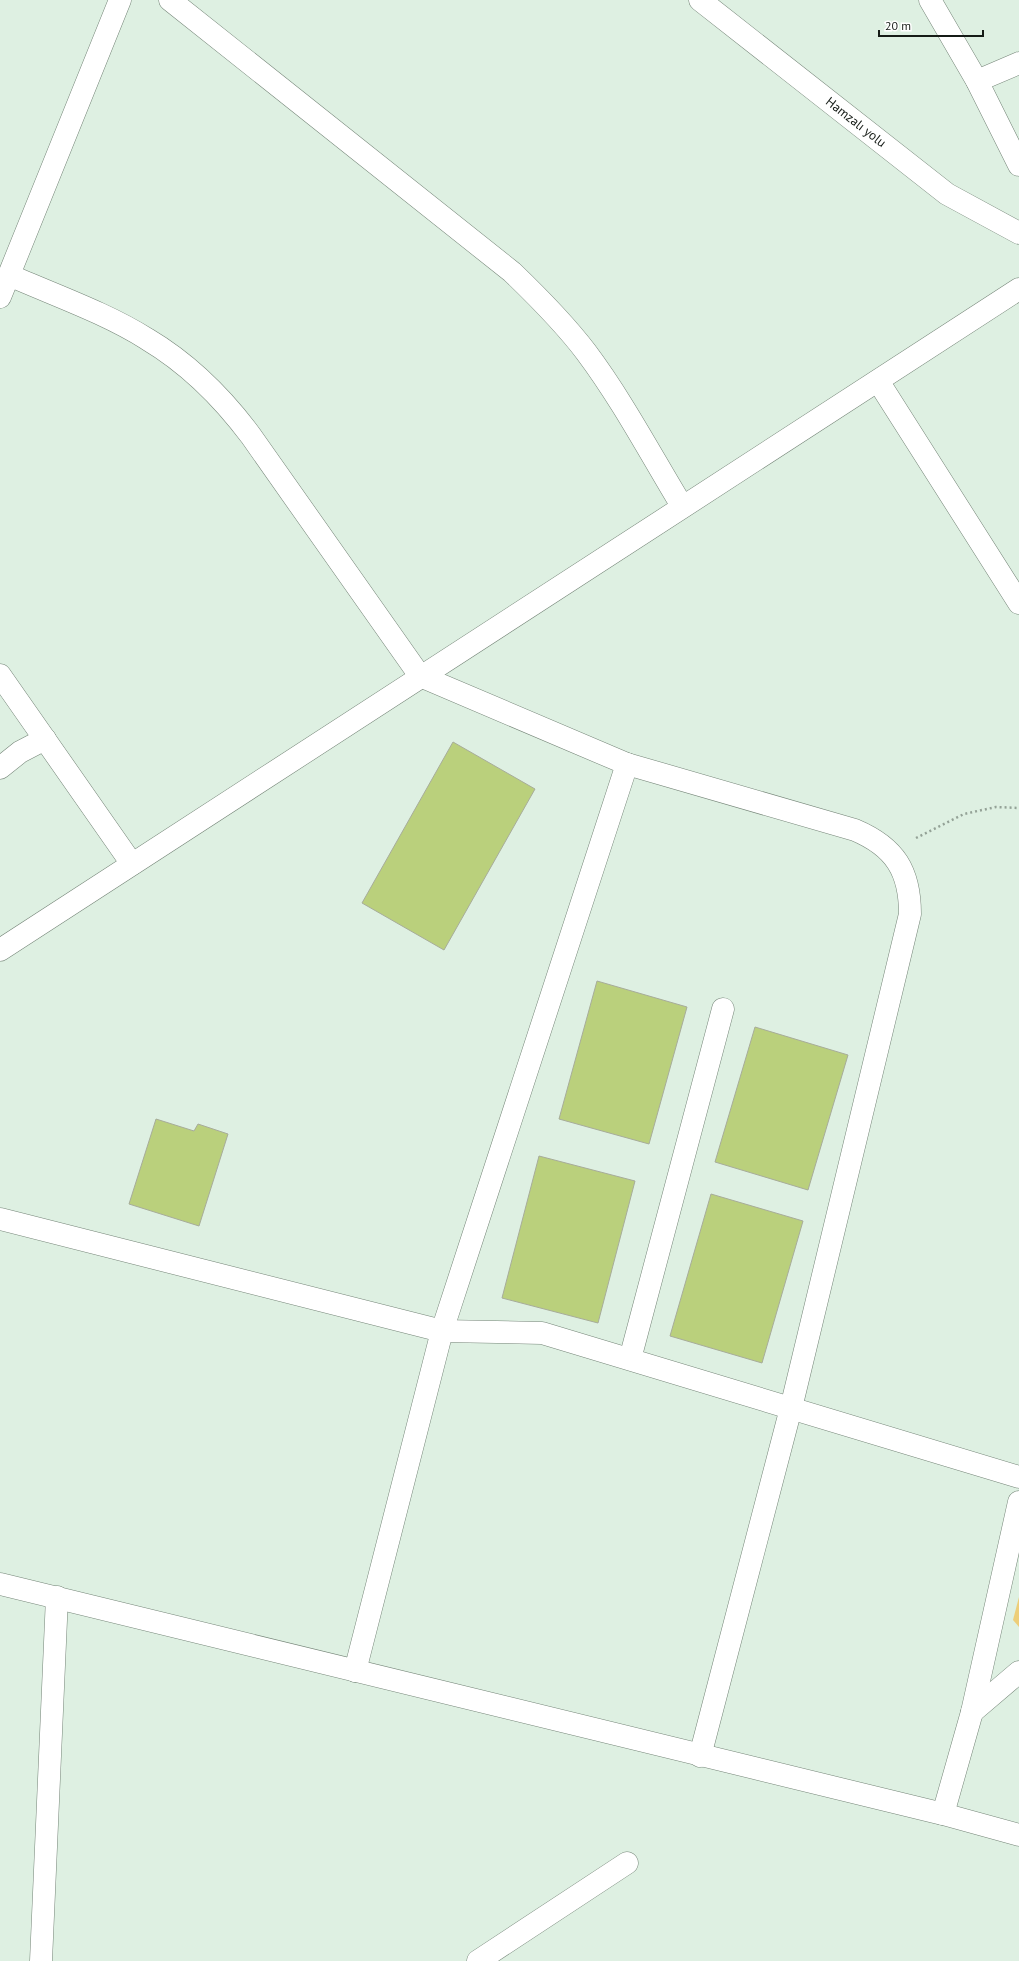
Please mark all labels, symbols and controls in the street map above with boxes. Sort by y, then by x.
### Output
scale bar [879,12,983,38]
text: 20 m [885,18,911,33]
street label: Hamzalı yolu [822,93,890,151]

